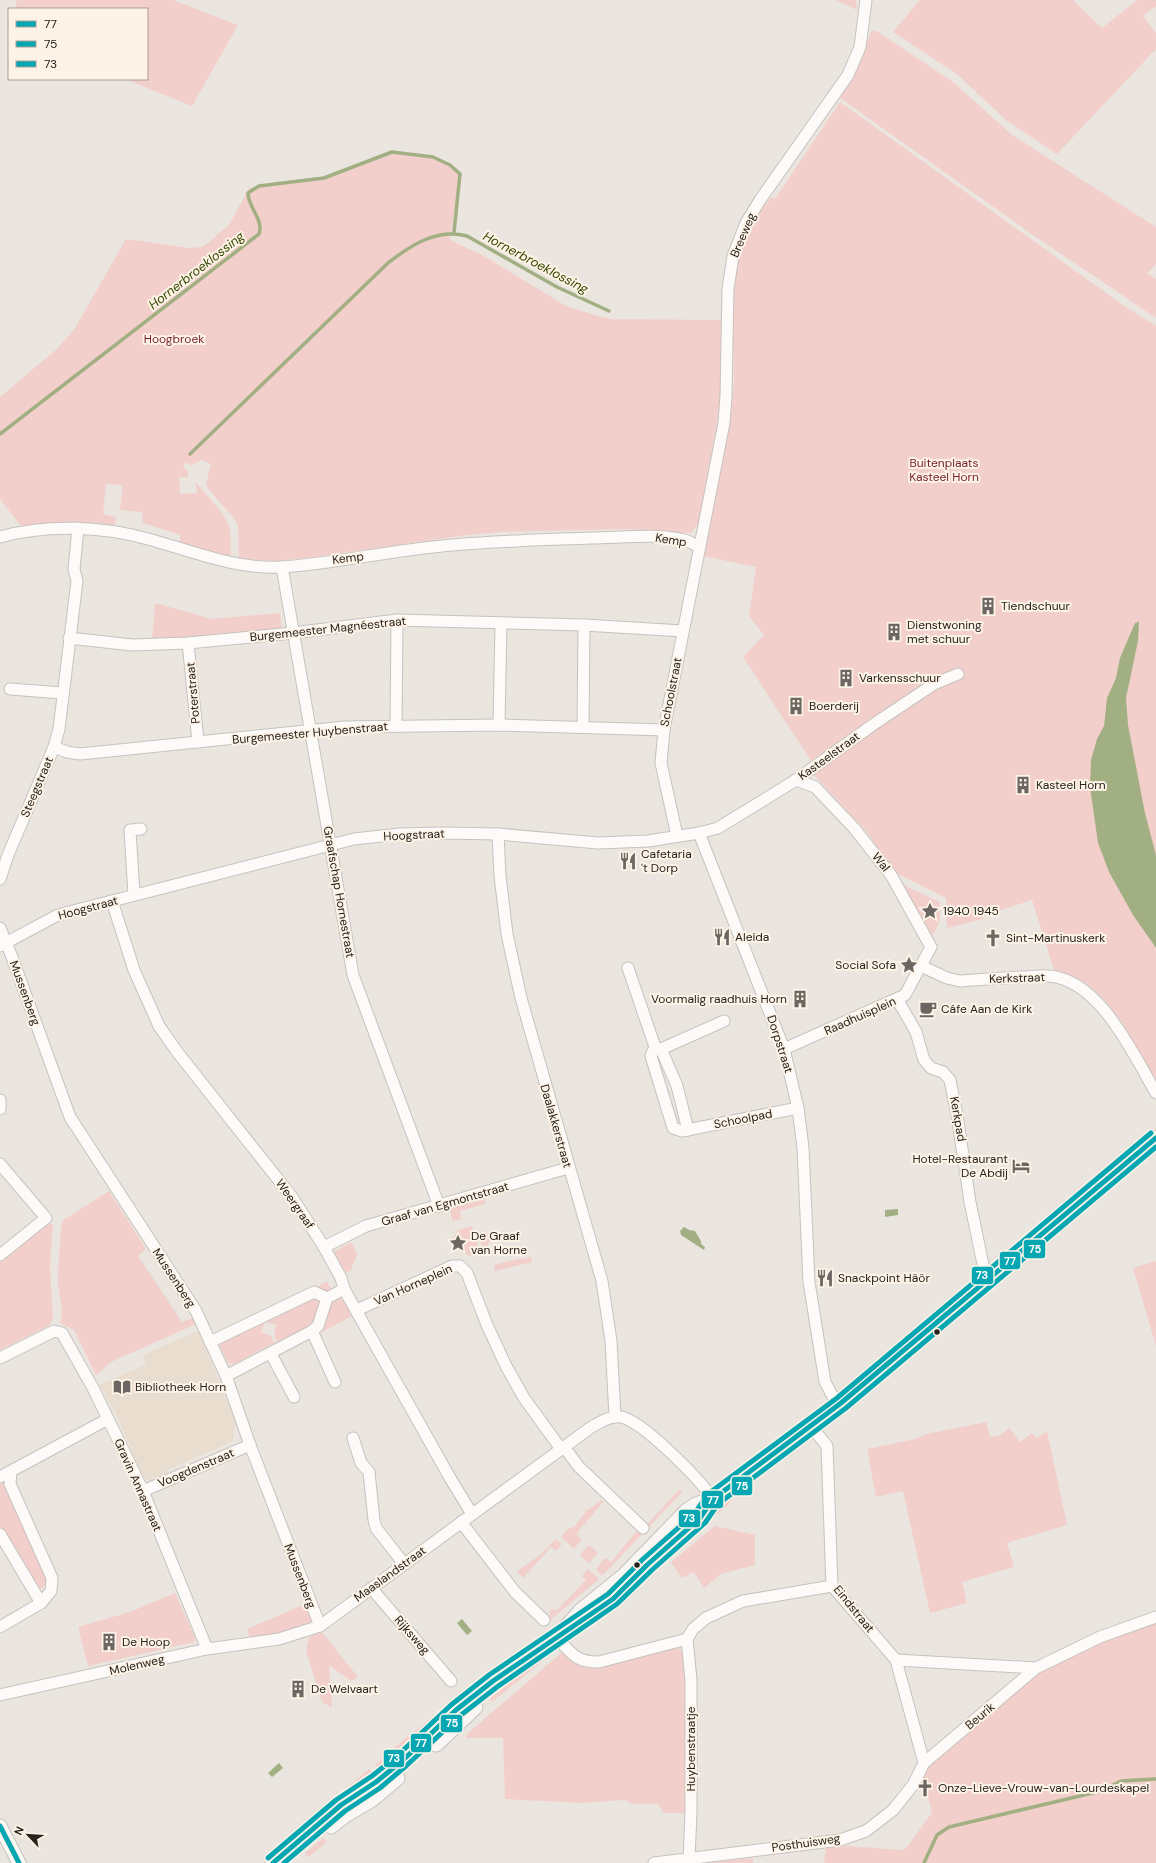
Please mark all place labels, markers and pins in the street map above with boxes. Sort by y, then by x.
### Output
building icon: Tiendschuur [978,596,998,616]
place label: Tiendschuur [1001,598,1070,614]
place label: Dienstwoning met schuur [907,617,982,647]
building icon: Dienstwoning met schuur [884,622,904,642]
building icon: Varkensschuur [836,668,856,688]
place label: Varkensschuur [859,670,941,686]
building icon: Boerderij [786,696,806,716]
place label: Boerderij [809,698,859,714]
building icon: Kasteel Horn [1013,775,1033,795]
place label: Kasteel Horn [1036,777,1106,793]
place label: Cafetaria 't Dorp [641,846,692,876]
restaurant icon: Cafetaria 't Dorp [618,851,638,871]
place icon: 1940 1945 [920,901,940,921]
place label: 1940 1945 [943,903,999,919]
restaurant icon: Aleida [712,927,732,947]
church icon: Sint-Martinuskerk [983,928,1003,948]
place label: Aleida [735,929,769,945]
place label: Sint-Martinuskerk [1006,930,1105,946]
place icon: Social Sofa [899,955,919,975]
place label: Social Sofa [835,957,896,973]
building icon: Voormalig raadhuis Horn [790,989,810,1009]
place label: Voormalig raadhuis Horn [651,991,787,1007]
cafe icon: Cáfe Aan de Kirk [918,999,938,1019]
place label: Cáfe Aan de Kirk [941,1001,1032,1017]
place label: Hotel-Restaurant De Abdij [912,1151,1008,1181]
hotel icon: Hotel-Restaurant De Abdij [1011,1156,1031,1176]
place label: De Graaf van Horne [471,1228,527,1258]
place icon: De Graaf van Horne [448,1233,468,1253]
restaurant icon: Snackpoint Häör [815,1268,835,1288]
place label: Snackpoint Häör [838,1270,930,1286]
unlabelled marker [932,1327,942,1337]
library icon: Bibliotheek Horn [112,1377,132,1397]
place label: Bibliotheek Horn [135,1379,226,1395]
unlabelled marker [632,1560,642,1570]
building icon: De Hoop [99,1632,119,1652]
place label: De Hoop [122,1634,170,1650]
building icon: De Welvaart [288,1679,308,1699]
place label: De Welvaart [311,1681,378,1697]
church icon: Onze-Lieve-Vrouw-van-Lourdeskapel [915,1778,935,1798]
place label: Onze-Lieve-Vrouw-van-Lourdeskapel [938,1780,1149,1796]

